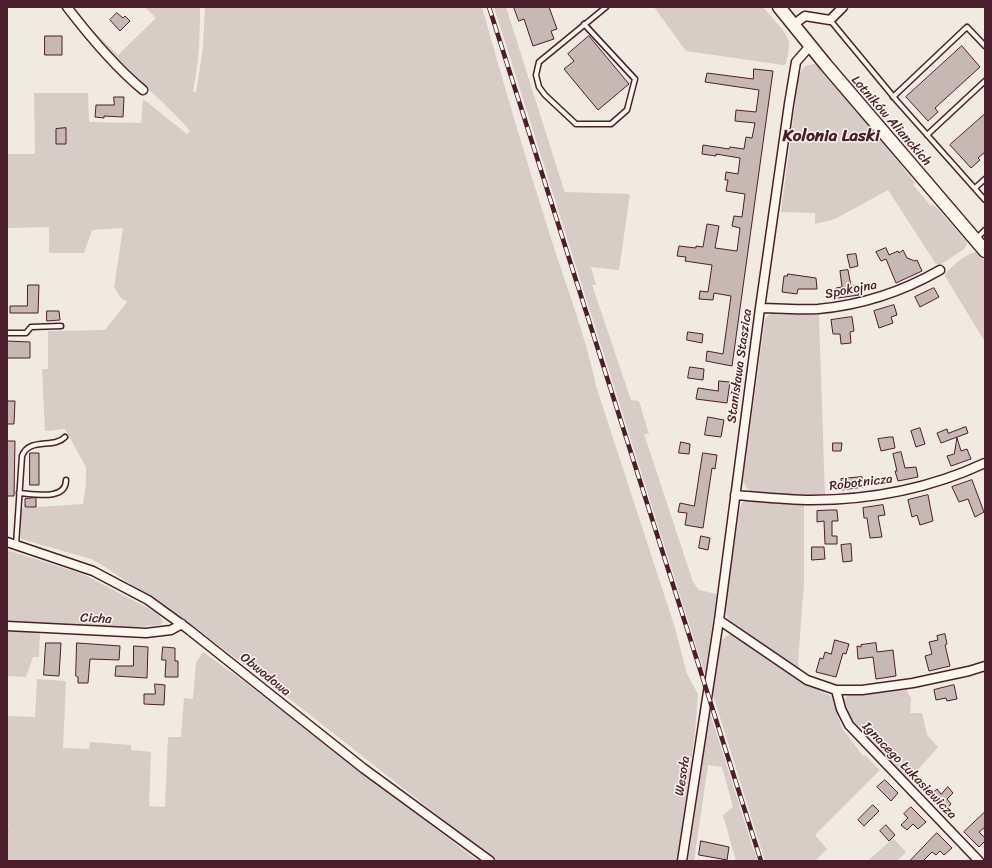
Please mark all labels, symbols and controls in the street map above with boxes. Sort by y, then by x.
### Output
street label: Lotników Alianckich [848,73,934,169]
district label: Kolonia Laski [782,127,880,147]
street label: Spokojna [824,277,878,303]
street label: Stanisława Staszica [724,308,756,424]
street label: Robotnicza [828,471,894,495]
street label: Cicha [80,610,112,628]
street label: Obwodowa [237,650,293,700]
street label: Ignacego Łukasiewicza [859,719,959,823]
street label: Wesoła [672,755,694,797]

